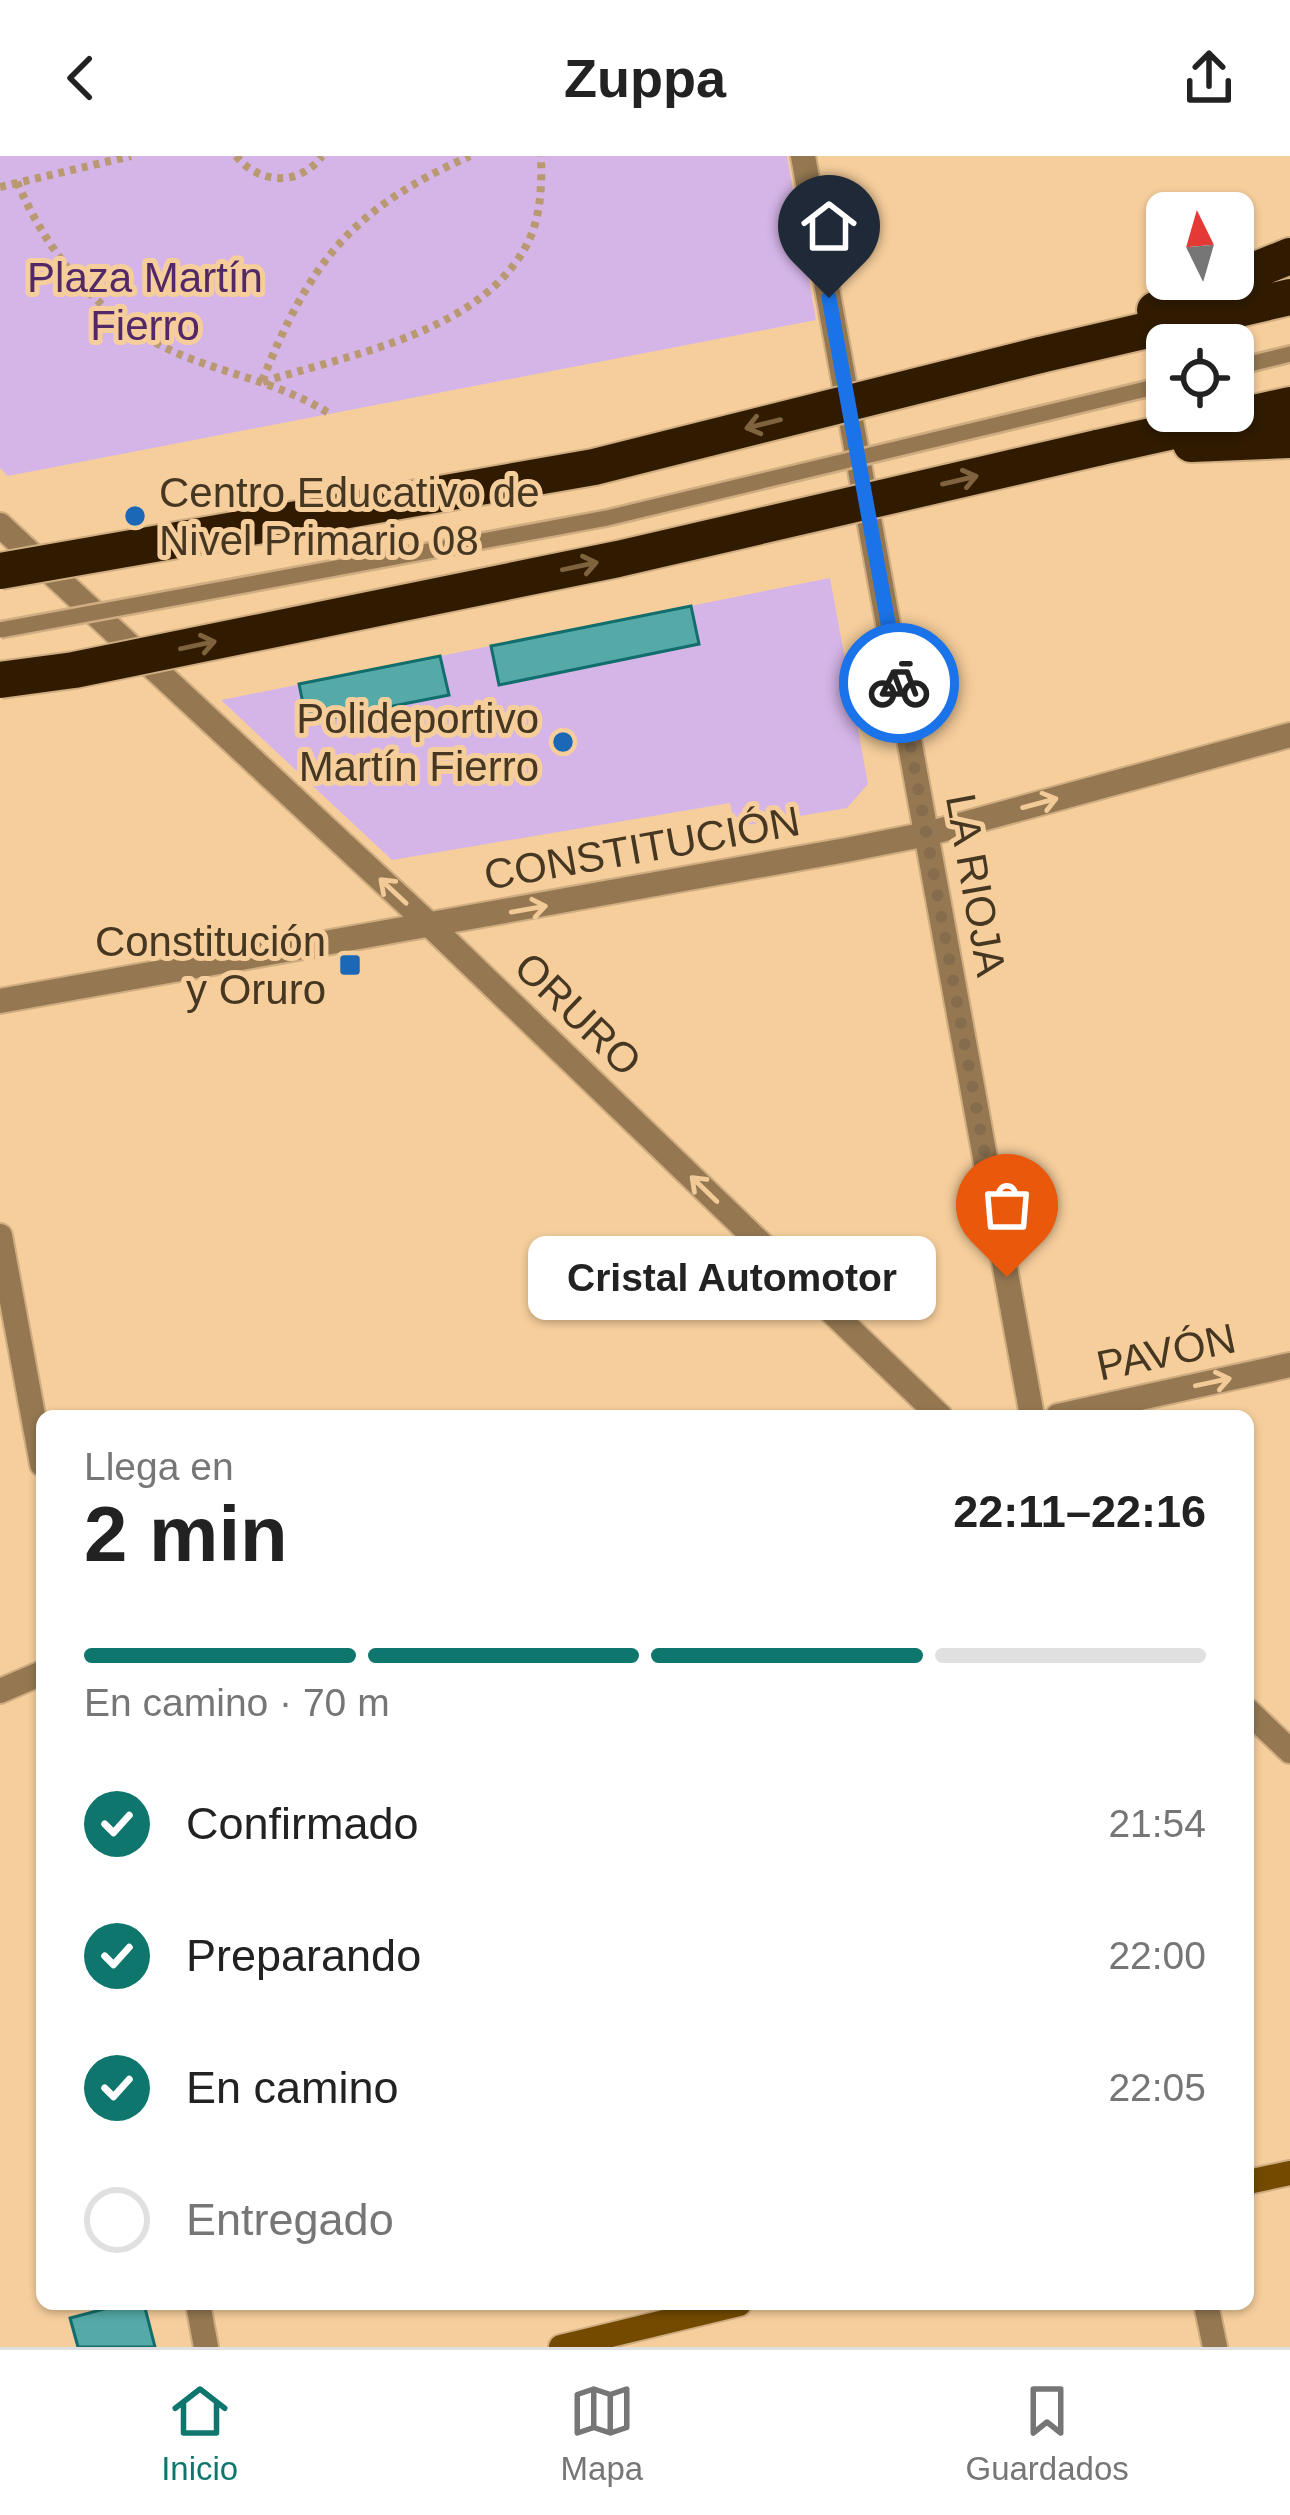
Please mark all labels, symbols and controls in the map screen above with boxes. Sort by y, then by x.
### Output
icon: back [48,45,114,111]
icon: share [1176,45,1242,111]
text: Zuppa [564,48,726,108]
pin [778,175,880,298]
north arrow [1146,192,1254,300]
map controls [1146,192,1254,432]
icon: home [796,193,862,259]
park label: Plaza Martín Fierro [27,254,263,349]
button: locate [1146,324,1254,432]
one-way arrow [745,415,783,437]
one-way arrow [941,468,979,490]
place label: Centro Educativo de Nivel Primario 08 [159,469,540,564]
marker: Centro Educativo de Nivel Primario 08 [122,503,148,529]
one-way arrow [560,554,598,577]
courier [839,623,959,743]
one-way arrow [177,633,216,655]
icon: bike [866,650,932,716]
place label: Polideportivo Martín Fierro [296,695,539,790]
marker: Polideportivo Martín Fierro [550,729,576,755]
street label: LA RIOJA [937,790,1015,980]
one-way arrow [1020,790,1058,812]
street label: CONSTITUCIÓN [481,797,803,899]
one-way arrow [378,877,408,905]
one-way arrow [509,897,548,919]
place label: Constitución y Oruro [95,918,326,1013]
street label: ORURO [505,943,651,1085]
marker: Constitución y Oruro [337,952,363,978]
pin [956,1154,1058,1277]
icon: bag [974,1172,1040,1238]
one-way arrow [690,1176,720,1204]
callout: Cristal Automotor [527,1235,935,1319]
text: Cristal Automotor [567,1256,897,1299]
street label: PAVÓN [1092,1314,1240,1390]
one-way arrow [1194,1369,1232,1392]
text: Llega en [84,1445,234,1488]
text: 22:11–22:16 [953,1486,1206,1537]
text: 2 min [84,1490,288,1578]
text: En camino · 70 m [84,1681,390,1724]
icon: check [84,1791,150,1857]
text: Confirmado [186,1798,419,1849]
text: 21:54 [1108,1802,1206,1845]
icon: check [84,1923,150,1989]
text: Preparando [186,1930,421,1981]
text: 22:00 [1108,1934,1206,1977]
icon: check [84,2055,150,2121]
text: En camino [186,2062,399,2113]
text: 22:05 [1108,2066,1206,2109]
text: Entregado [186,2194,394,2245]
tab: Inicio [161,2378,238,2488]
tab: Mapa [561,2378,643,2488]
tab: Guardados [966,2378,1129,2488]

